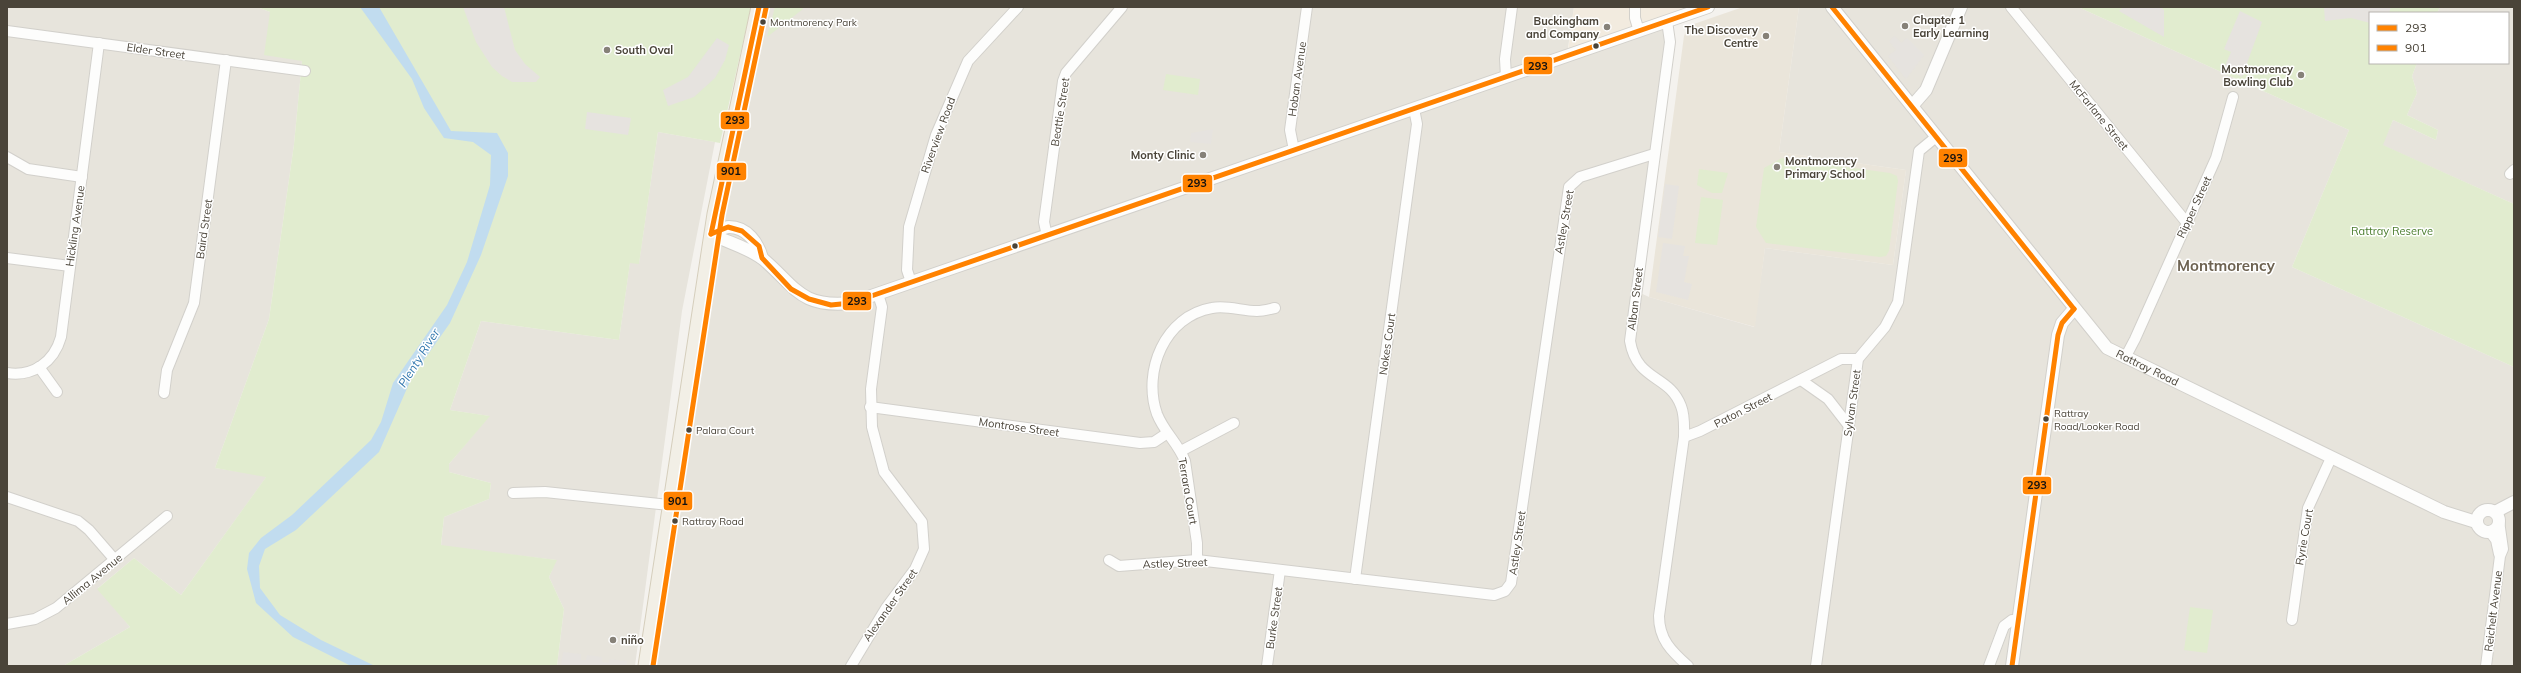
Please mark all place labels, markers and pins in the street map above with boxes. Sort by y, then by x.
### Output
place label: Chapter 1 Early Learning [1913,13,1989,40]
place label: Buckingham and Company [1526,14,1599,41]
place label: Montmorency Park [770,16,858,29]
marker: Montmorency Park [758,17,768,27]
marker: Chapter 1 Early Learning [1900,21,1910,31]
marker: Buckingham and Company [1602,22,1612,32]
place label: The Discovery Centre [1684,23,1758,50]
marker: The Discovery Centre [1761,31,1771,41]
unlabelled marker [1591,41,1601,51]
place label: South Oval [615,43,673,57]
marker: South Oval [602,45,612,55]
place label: Montmorency Bowling Club [2221,62,2293,89]
marker: Montmorency Bowling Club [2296,70,2306,80]
place label: Monty Clinic [1131,148,1195,162]
marker: Monty Clinic [1198,150,1208,160]
place label: Montmorency Primary School [1785,154,1865,181]
marker: Montmorency Primary School [1772,162,1782,172]
unlabelled marker [1010,241,1020,251]
place label: Rattray Road/Looker Road [2054,407,2139,433]
marker: Rattray Road/Looker Road [2041,414,2051,424]
place label: Palara Court [696,424,755,437]
marker: Palara Court [684,425,694,435]
place label: Rattray Road [682,515,744,528]
marker: Rattray Road [670,516,680,526]
place label: niño [621,633,644,647]
marker: niño [608,635,618,645]

